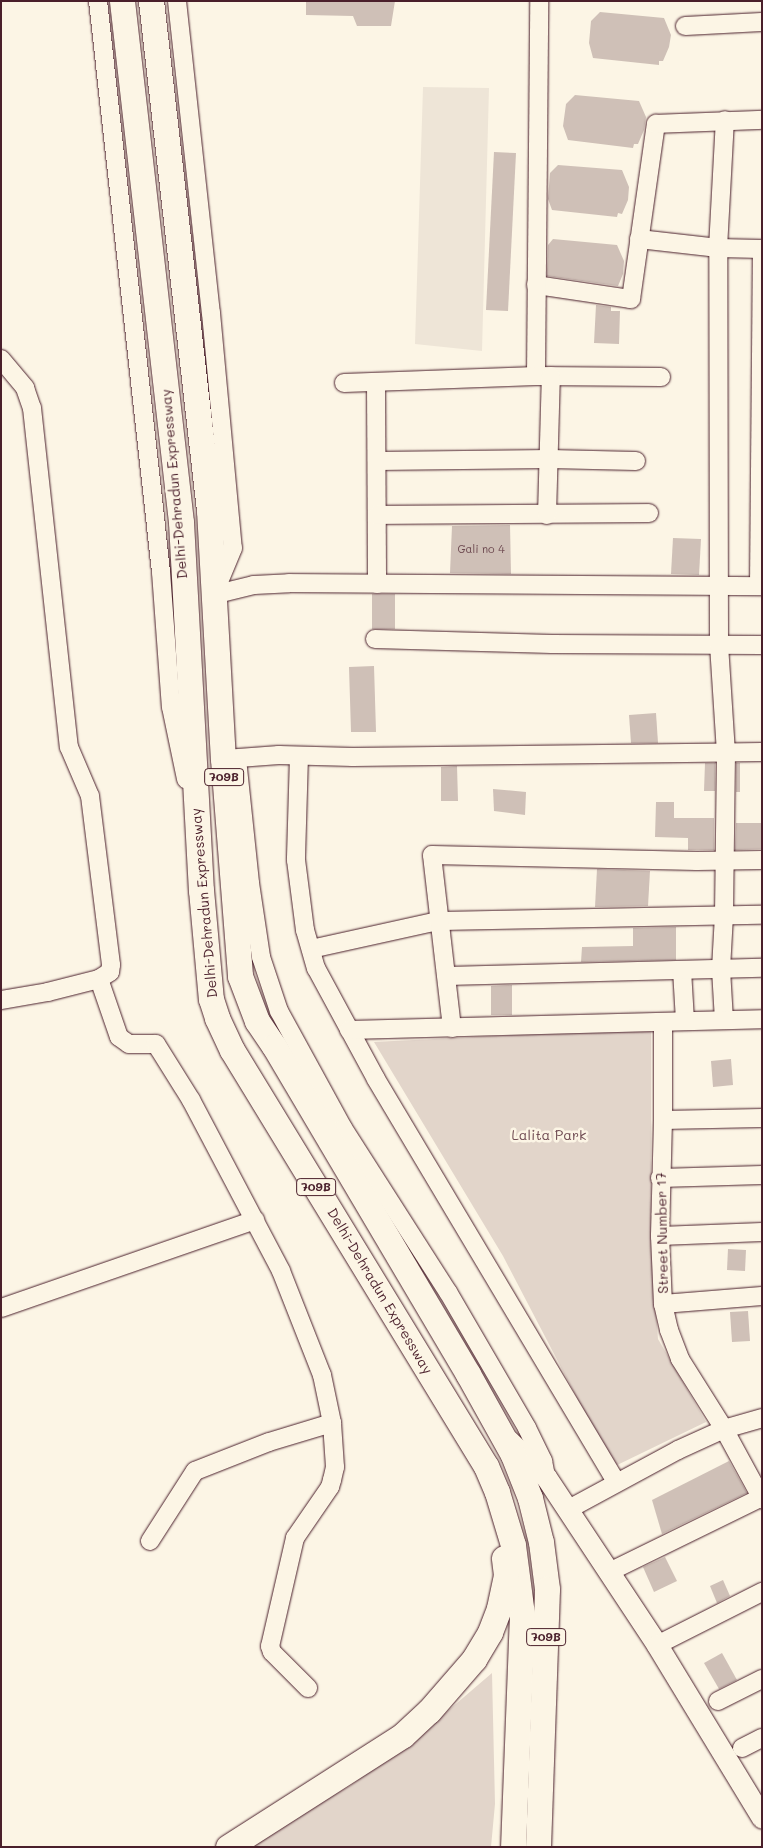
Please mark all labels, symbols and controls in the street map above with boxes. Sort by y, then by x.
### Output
street label: Delhi-Dehradun Expressway [157,388,191,580]
house number: Gali no 4 [457,542,505,556]
road number: 709B [204,768,244,786]
street label: Delhi-Dehradun Expressway [187,807,221,999]
park label: Lalita Park [512,1127,586,1143]
street label: Street Number 17 [653,1172,671,1294]
road number: 709B [296,1178,336,1196]
street label: Delhi-Dehradun Expressway [324,1205,436,1377]
road number: 709B [526,1628,566,1646]

